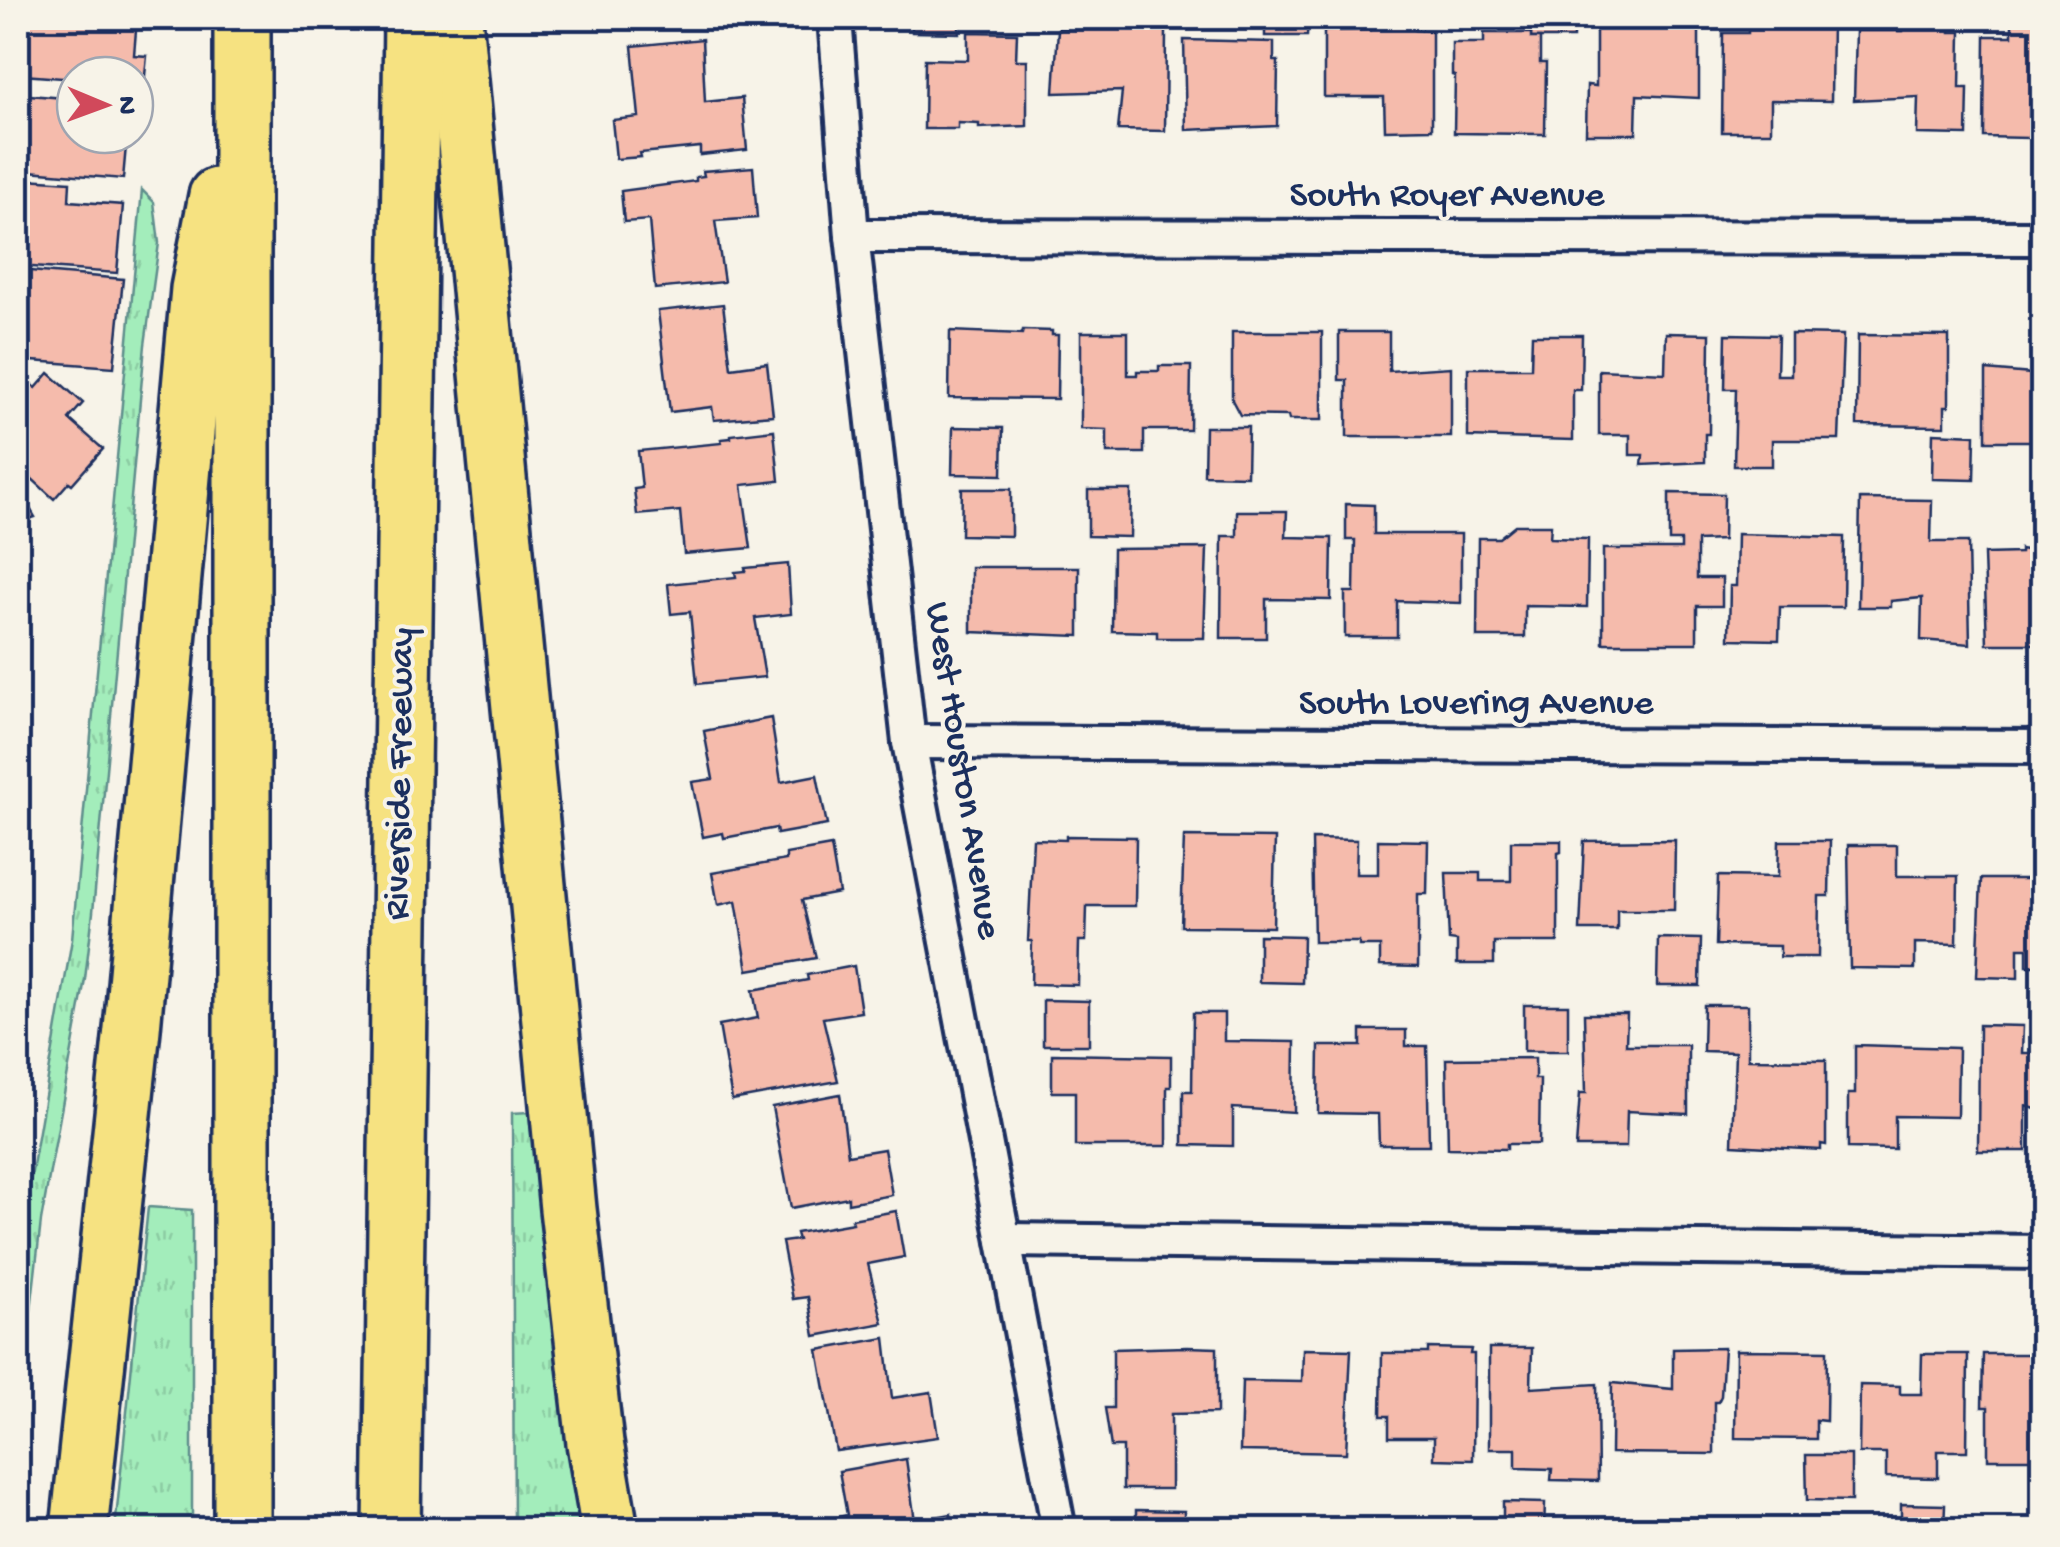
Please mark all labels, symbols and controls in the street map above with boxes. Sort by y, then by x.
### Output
north arrow [55,55,155,155]
text: N [109,96,142,115]
street label: South Royer Avenue [1290,175,1605,219]
street label: West Houston Avenue [913,600,1009,943]
street label: Riverside Freeway [377,627,427,921]
street label: South Lovering Avenue [1299,683,1654,727]

